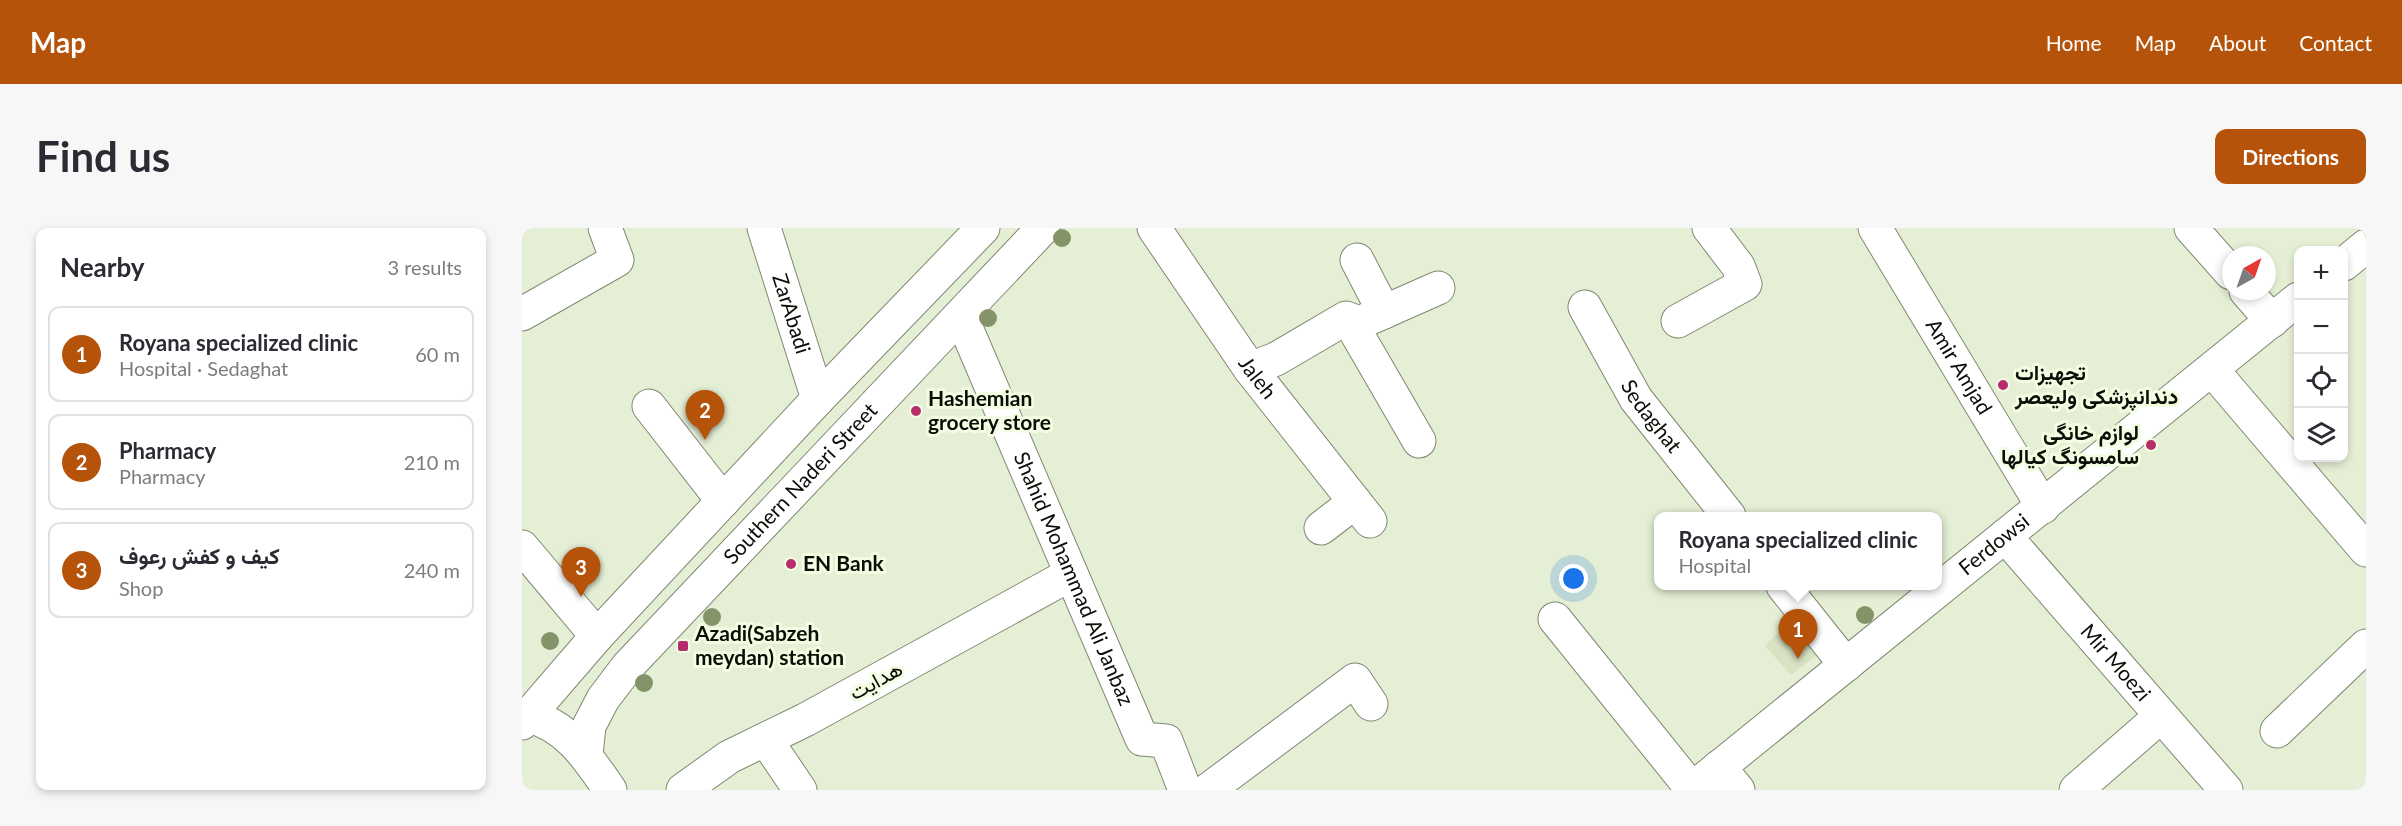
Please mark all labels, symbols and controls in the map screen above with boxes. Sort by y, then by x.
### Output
text: Map [30,25,86,59]
text: Home [2046,30,2102,55]
text: Map [2135,30,2176,55]
text: About [2209,30,2266,55]
text: Contact [2299,30,2372,55]
button: Directions [2215,129,2366,184]
text: Find us [36,131,170,181]
north arrow [2222,246,2276,300]
map controls [2294,246,2348,462]
button: + [2294,246,2348,300]
text: Nearby [60,251,145,283]
text: 3 results [387,255,462,279]
street label: ZarAbadi [768,270,817,357]
button: − [2294,300,2348,354]
street label: Amir Amjad [1922,314,1998,418]
text: Royana specialized clinic [119,329,358,356]
text: 1 [76,342,87,366]
text: 60 m [415,342,460,366]
street label: Jaleh [1234,351,1283,403]
button: locate [2294,354,2348,408]
text: Hospital · Sedaghat [119,356,288,380]
place label: تجهیزات دندانپزشکی ولیعصر [2014,359,2178,411]
street label: Sedaghat [1617,375,1688,457]
marker: تجهیزات دندانپزشکی ولیعصر [1996,378,2010,392]
place label: Hashemian grocery store [928,385,1051,434]
pin: 2 [686,390,724,440]
street label: Southern Naderi Street [717,397,882,568]
marker: Hashemian grocery store [909,404,923,418]
button: layers [2294,408,2348,462]
place label: لوازم خانگی سامسونگ کیالها [2001,419,2139,470]
text: Pharmacy [119,437,216,464]
marker: لوازم خانگی سامسونگ کیالها [2144,438,2158,452]
street label: Shahid Mohammad Ali Janbaz [1010,448,1140,709]
text: 2 [76,450,87,474]
text: 210 m [404,450,460,474]
text: Pharmacy [119,464,206,488]
street label: Ferdowsi [1953,508,2034,580]
popup [1654,512,1942,590]
text: Royana specialized clinic [1678,526,1918,553]
text: کیف و کفش رعوف [119,542,280,569]
pin: 3 [562,548,600,597]
place label: EN Bank [803,550,885,575]
text: Hospital [1678,553,1751,577]
marker: EN Bank [784,557,798,571]
text: 3 [76,558,87,582]
text: 240 m [404,558,460,582]
your location [1559,564,1588,593]
text: Shop [119,576,163,600]
pin: 1 [1778,610,1818,659]
street label: Mir Moezi [2076,618,2157,705]
place label: Azadi(Sabzeh meydan) station [694,620,844,669]
marker: Azadi(Sabzeh meydan) station [676,639,690,653]
street label: هدایت [844,655,907,705]

